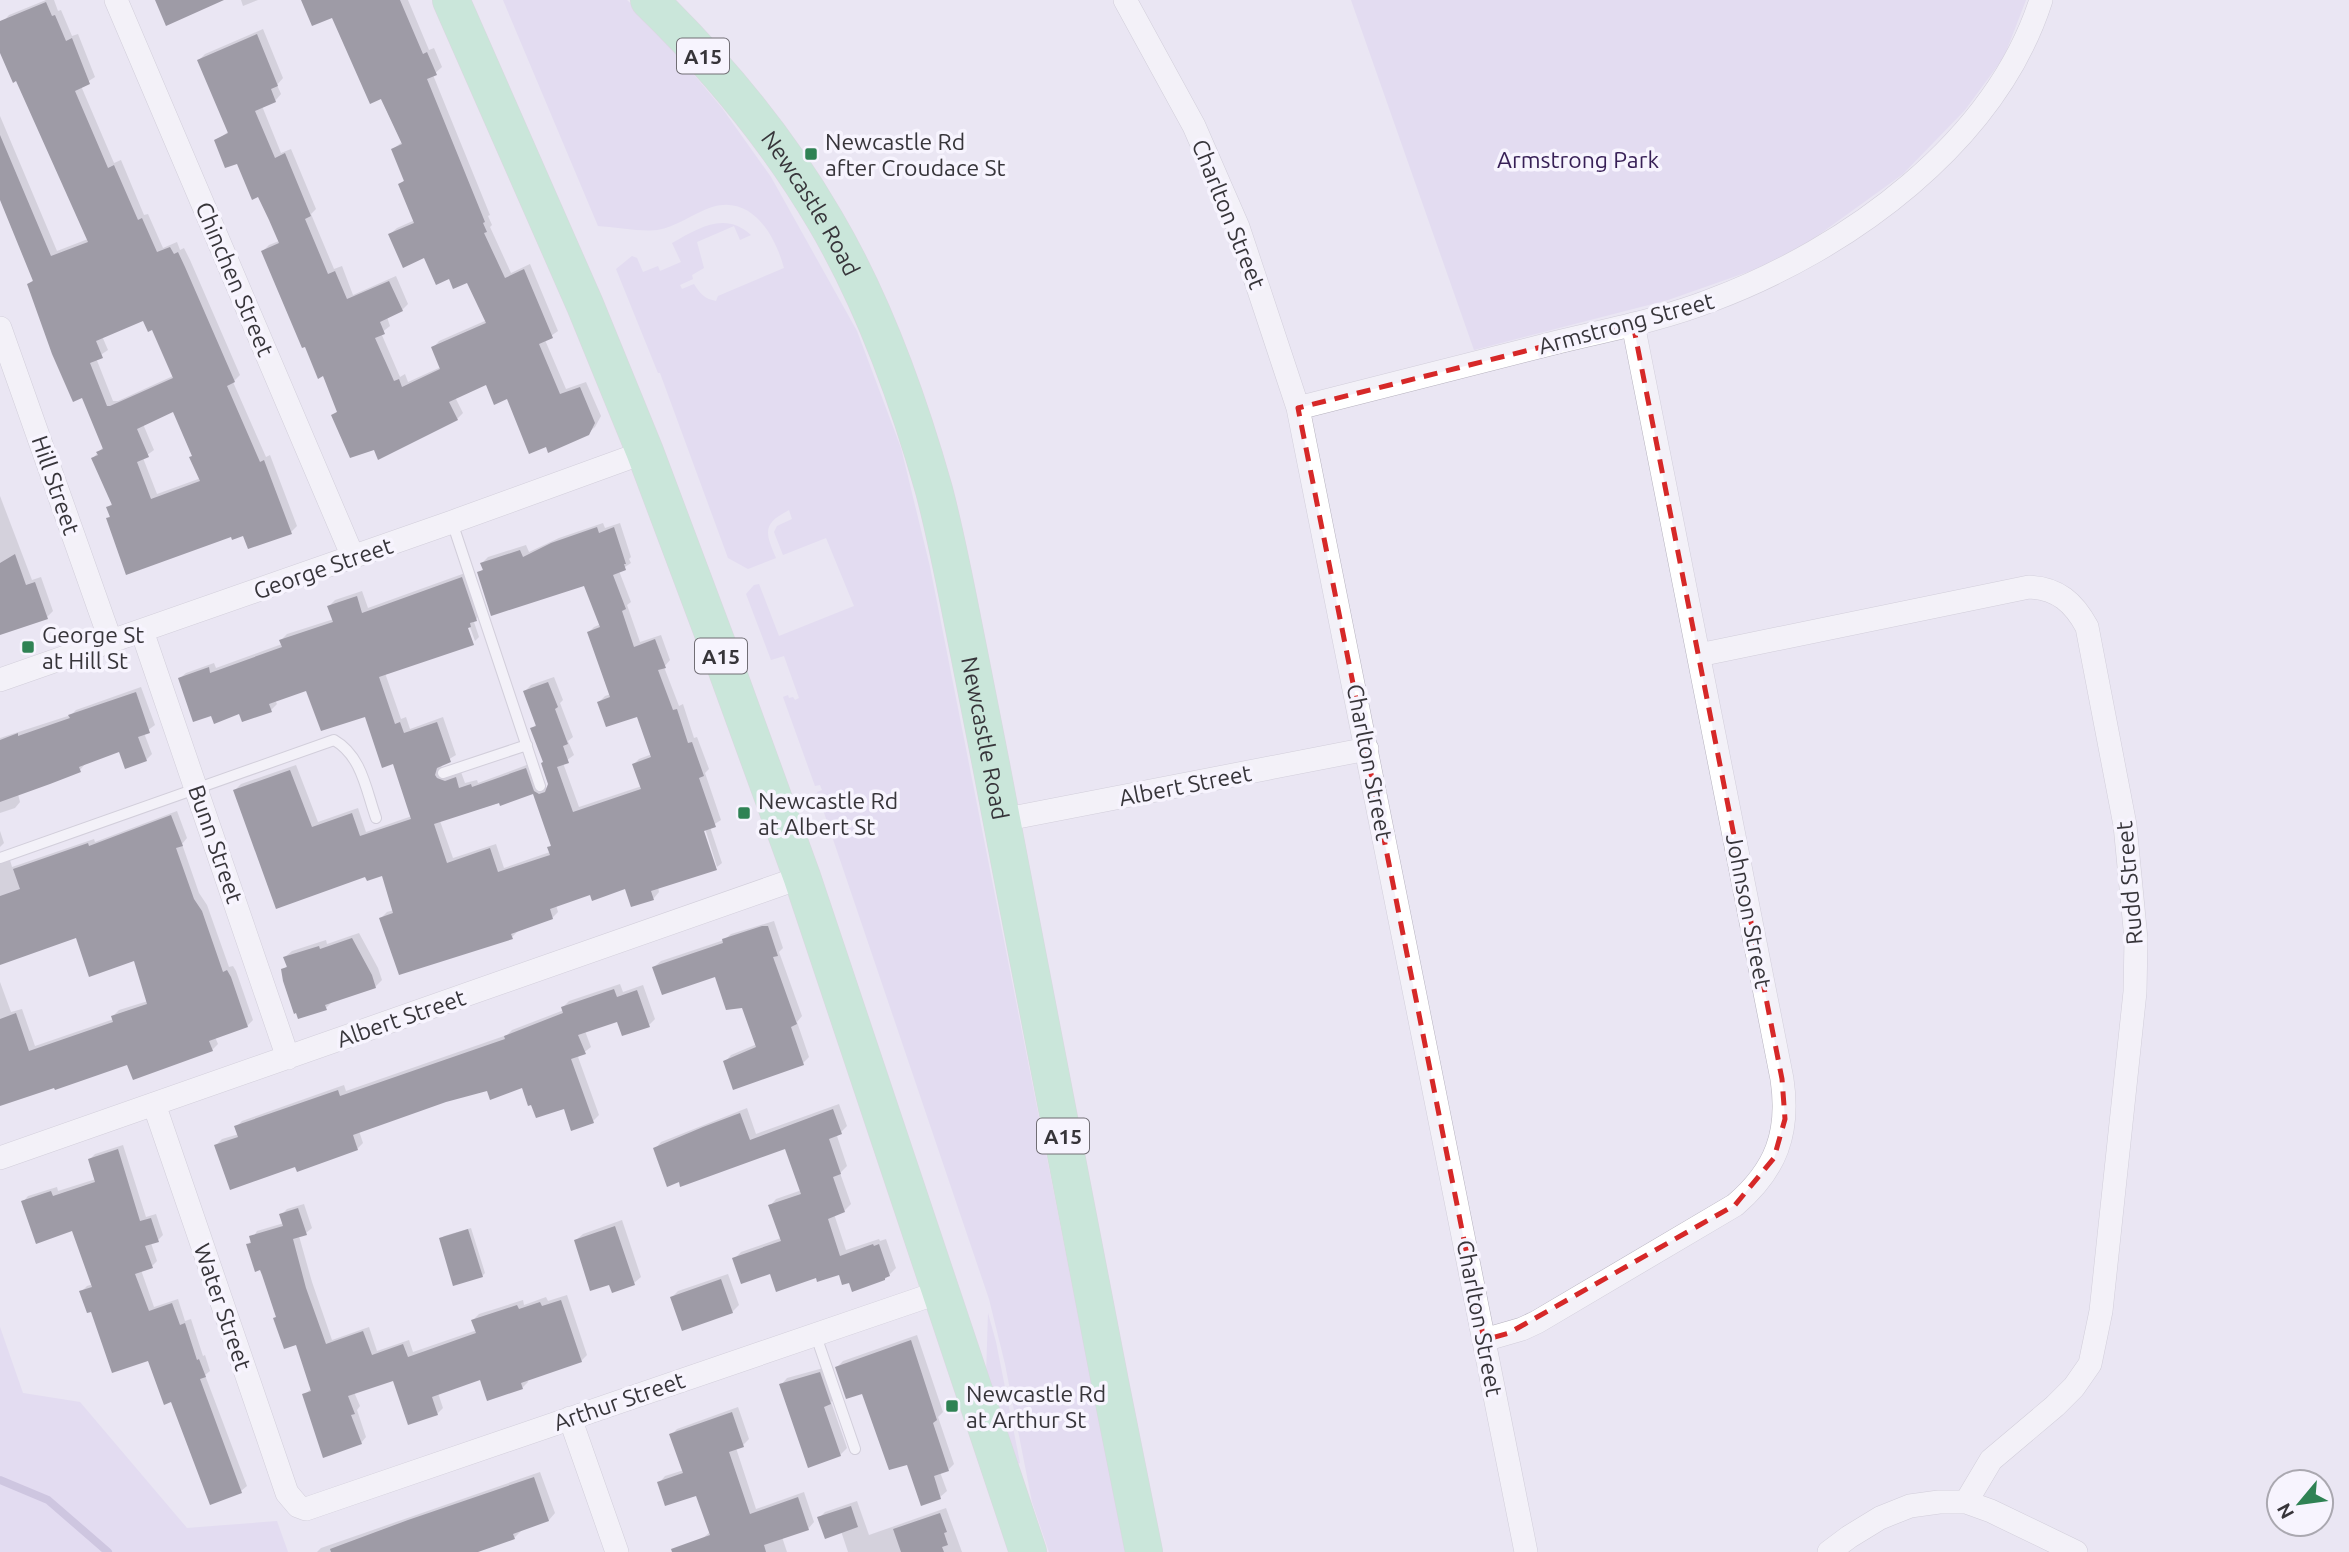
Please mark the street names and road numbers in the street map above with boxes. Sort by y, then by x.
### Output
road number: A15 [677,38,729,74]
street label: Newcastle Road [757,126,865,279]
street label: Charlton Street [1188,136,1270,292]
street label: Chinchen Street [191,198,279,360]
street label: Armstrong Street [1536,288,1716,358]
street label: Hill Street [27,432,85,538]
street label: George Street [250,532,396,604]
road number: A15 [695,638,747,674]
street label: Newcastle Road [958,654,1014,822]
street label: Charlton Street [1343,682,1397,842]
street label: Albert Street [1117,760,1253,810]
street label: Bunn Street [184,782,248,906]
street label: Rudd Street [2111,820,2147,946]
street label: Johnson Street [1722,832,1776,990]
street label: Albert Street [333,984,469,1052]
road number: A15 [1037,1118,1089,1154]
street label: Charlton Street [1453,1238,1507,1398]
street label: Water Street [190,1240,256,1374]
street label: Arthur Street [550,1367,688,1435]

